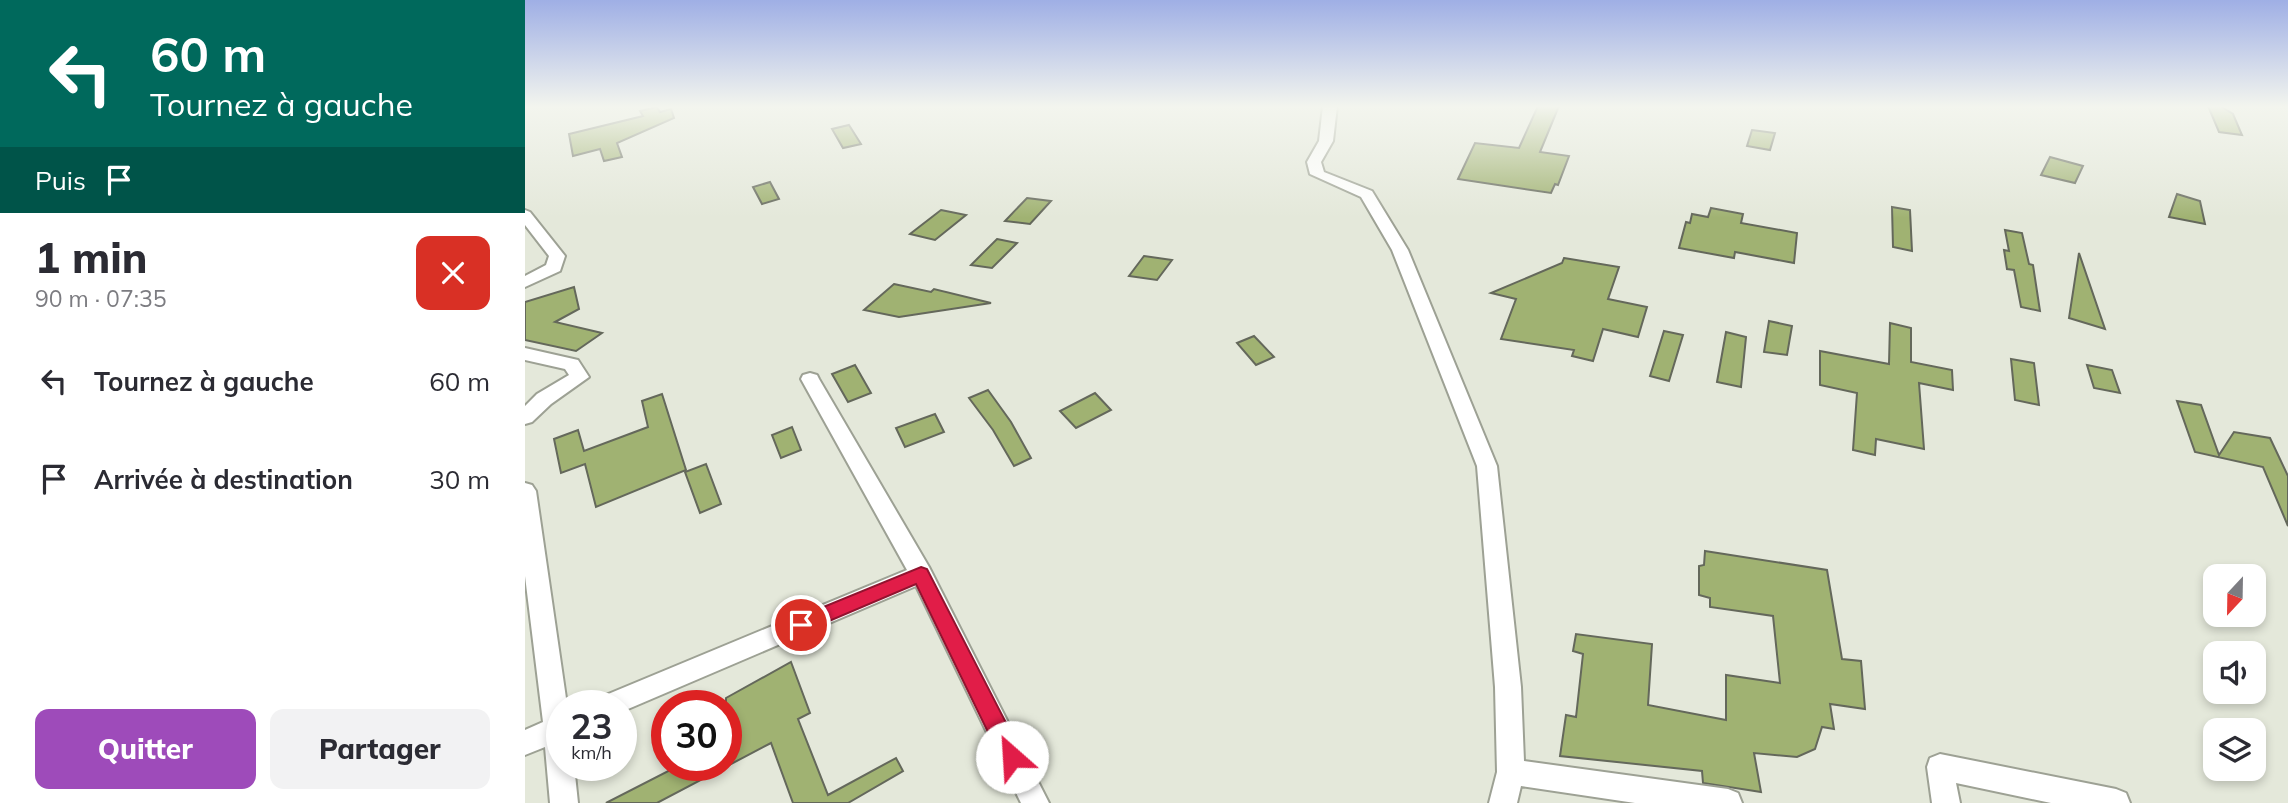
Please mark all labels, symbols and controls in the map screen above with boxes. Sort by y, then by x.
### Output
text: 60 m [150,23,266,84]
icon: left [35,28,126,119]
text: Tournez à gauche [150,84,413,124]
icon: arrive [100,161,138,199]
text: Puis [35,164,86,197]
text: 1 min [35,231,148,284]
button: close [416,236,490,310]
text: 90 m · 07:35 [35,284,167,313]
icon: left [35,362,73,400]
text: Tournez à gauche [94,365,314,398]
text: 60 m [429,365,490,398]
icon: arrive [35,460,73,498]
text: Arrivée à destination [94,463,353,496]
text: 30 m [429,463,490,496]
north arrow [2203,564,2266,626]
map controls [2203,564,2266,781]
pin [771,595,831,655]
icon: arrive [782,606,820,644]
button: sound [2203,641,2266,704]
speed limit sign: 30 [651,690,742,781]
text: 23 [570,704,613,748]
button: Quitter [35,709,256,789]
button: Partager [270,709,490,789]
button: layers [2203,718,2266,781]
position arrow [975,720,1049,794]
text: km/h [571,741,612,764]

